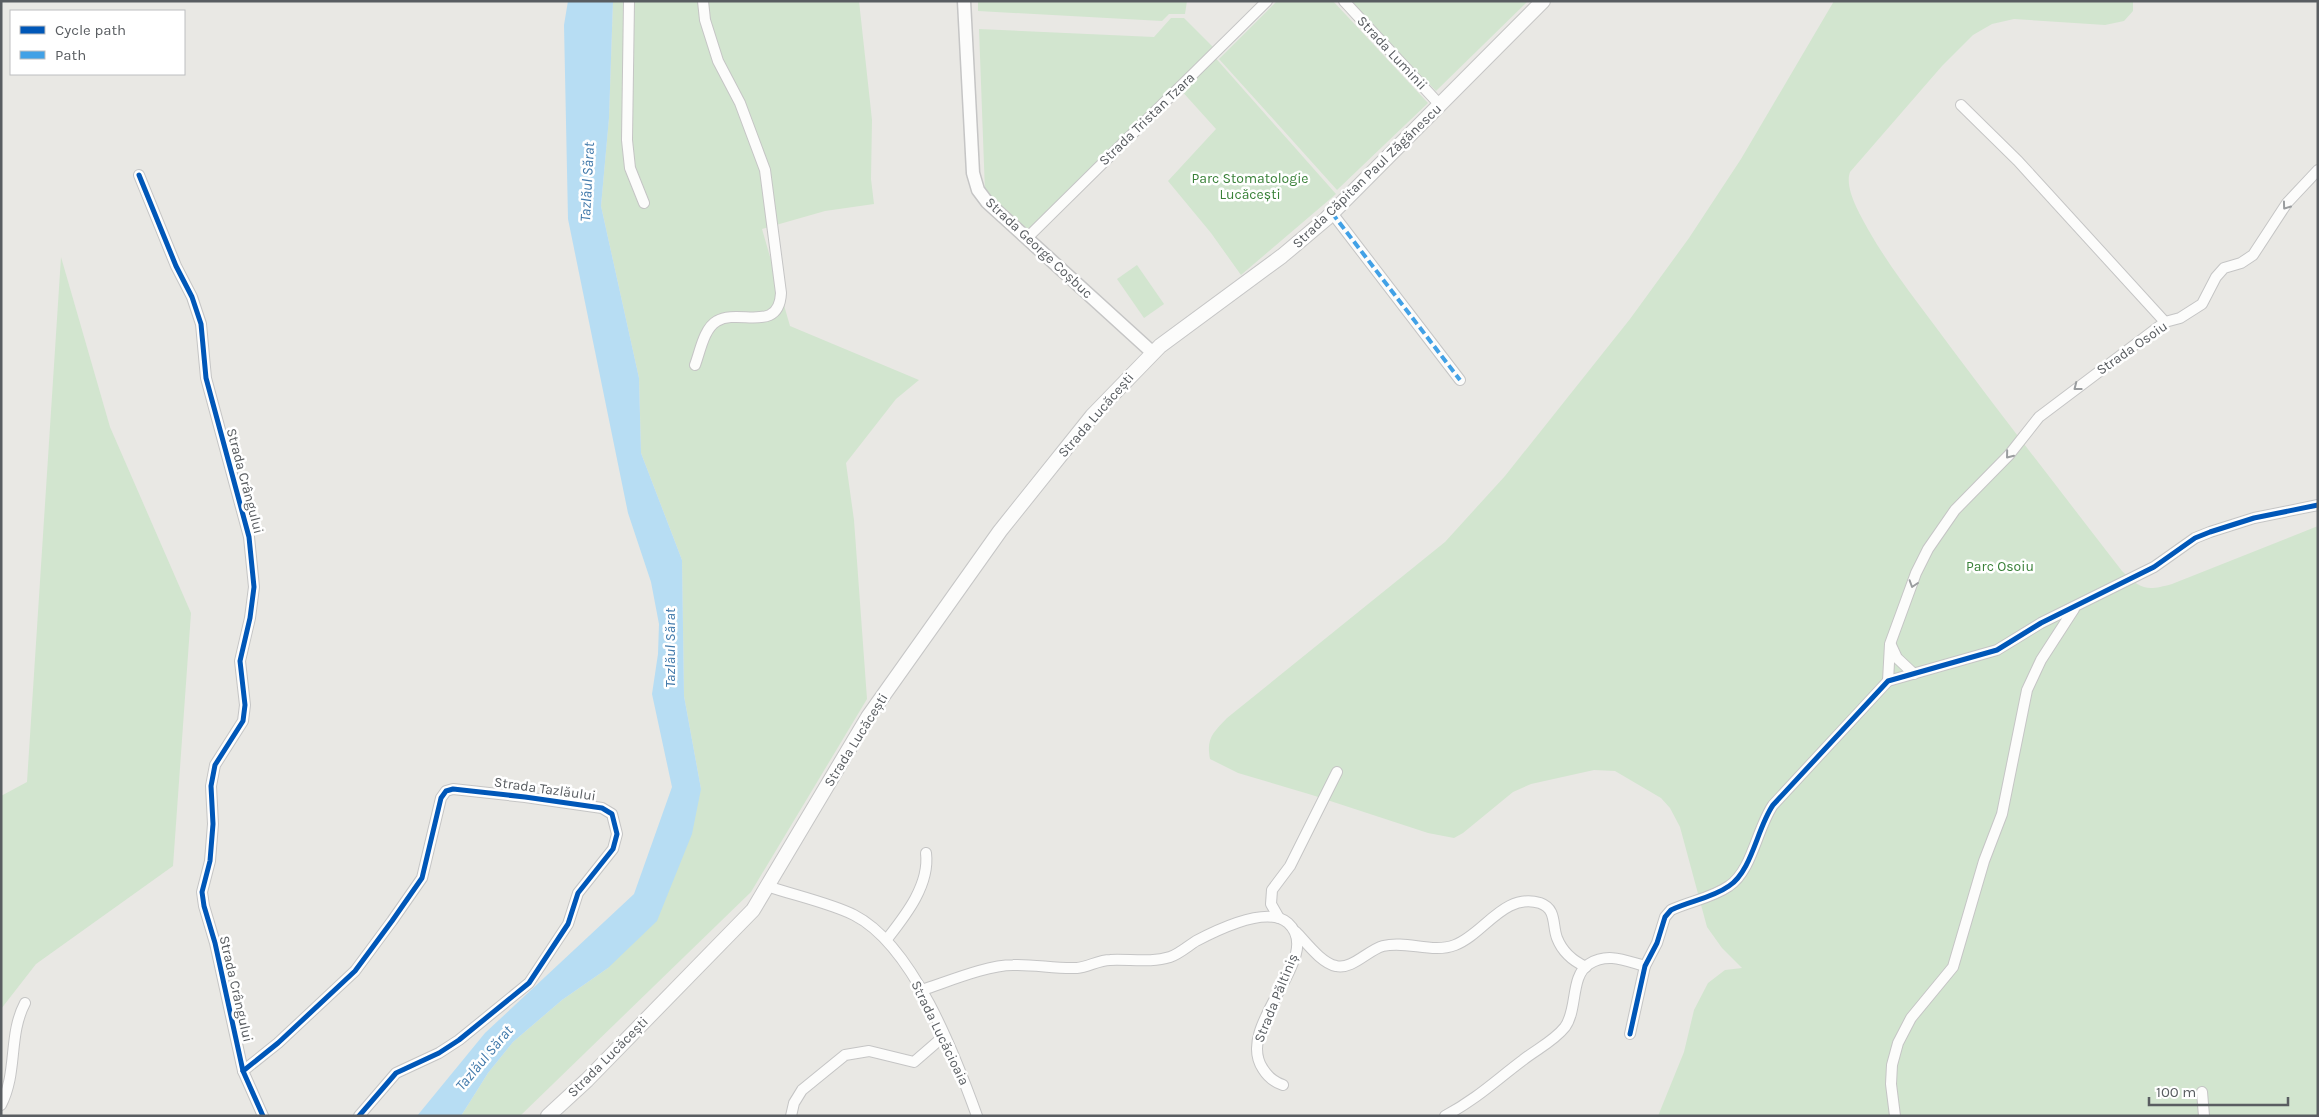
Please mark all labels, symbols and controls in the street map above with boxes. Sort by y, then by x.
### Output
legend [10,10,185,75]
street label: Strada Luminii [1353,12,1431,94]
text: Cycle path [55,21,126,39]
text: Path [55,46,86,64]
street label: Strada Tristan Tzara [1096,69,1198,169]
street label: Strada Căpitan Paul Zăgănescu [1289,100,1445,252]
water label: Tazlăul Sărat [576,141,598,222]
park label: Parc Stomatologie Lucăcești [1192,170,1309,203]
street label: Strada George Coșbuc [982,194,1096,302]
one-way arrow [2283,200,2292,210]
street label: Strada Osoiu [2093,317,2171,379]
street label: Strada Lucăcești [1054,369,1138,461]
one-way arrow [2074,382,2083,390]
street label: Strada Crângului [223,426,267,536]
one-way arrow [2006,449,2014,458]
park label: Parc Osoiu [1966,558,2034,575]
one-way arrow [1909,579,1919,588]
water label: Tazlăul Sărat [661,607,679,688]
street label: Strada Lucăcești [820,690,892,790]
street label: Strada Tazlăului [493,773,597,805]
street label: Strada Crângului [216,934,256,1044]
street label: Strada Păltiniș [1250,951,1302,1045]
street label: Strada Lucăcioaia [907,978,973,1088]
street label: Strada Lucăcești [564,1013,652,1101]
water label: Tazlăul Sărat [452,1021,517,1094]
scale bar [2149,1074,2288,1106]
text: 100 m [2156,1083,2196,1101]

